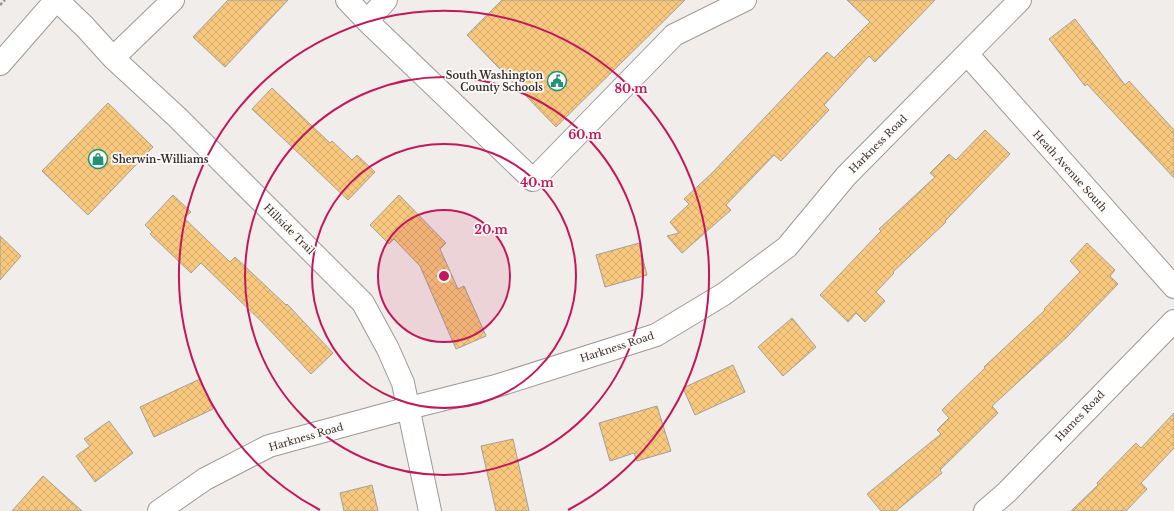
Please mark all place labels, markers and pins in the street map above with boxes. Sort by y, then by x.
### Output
place label: South Washington County Schools [446,69,544,94]
public building icon: South Washington County Schools [546,70,568,92]
shop icon: Sherwin-Williams [87,148,109,170]
place label: Sherwin-Williams [112,153,209,166]
centre of rings [437,269,451,283]

